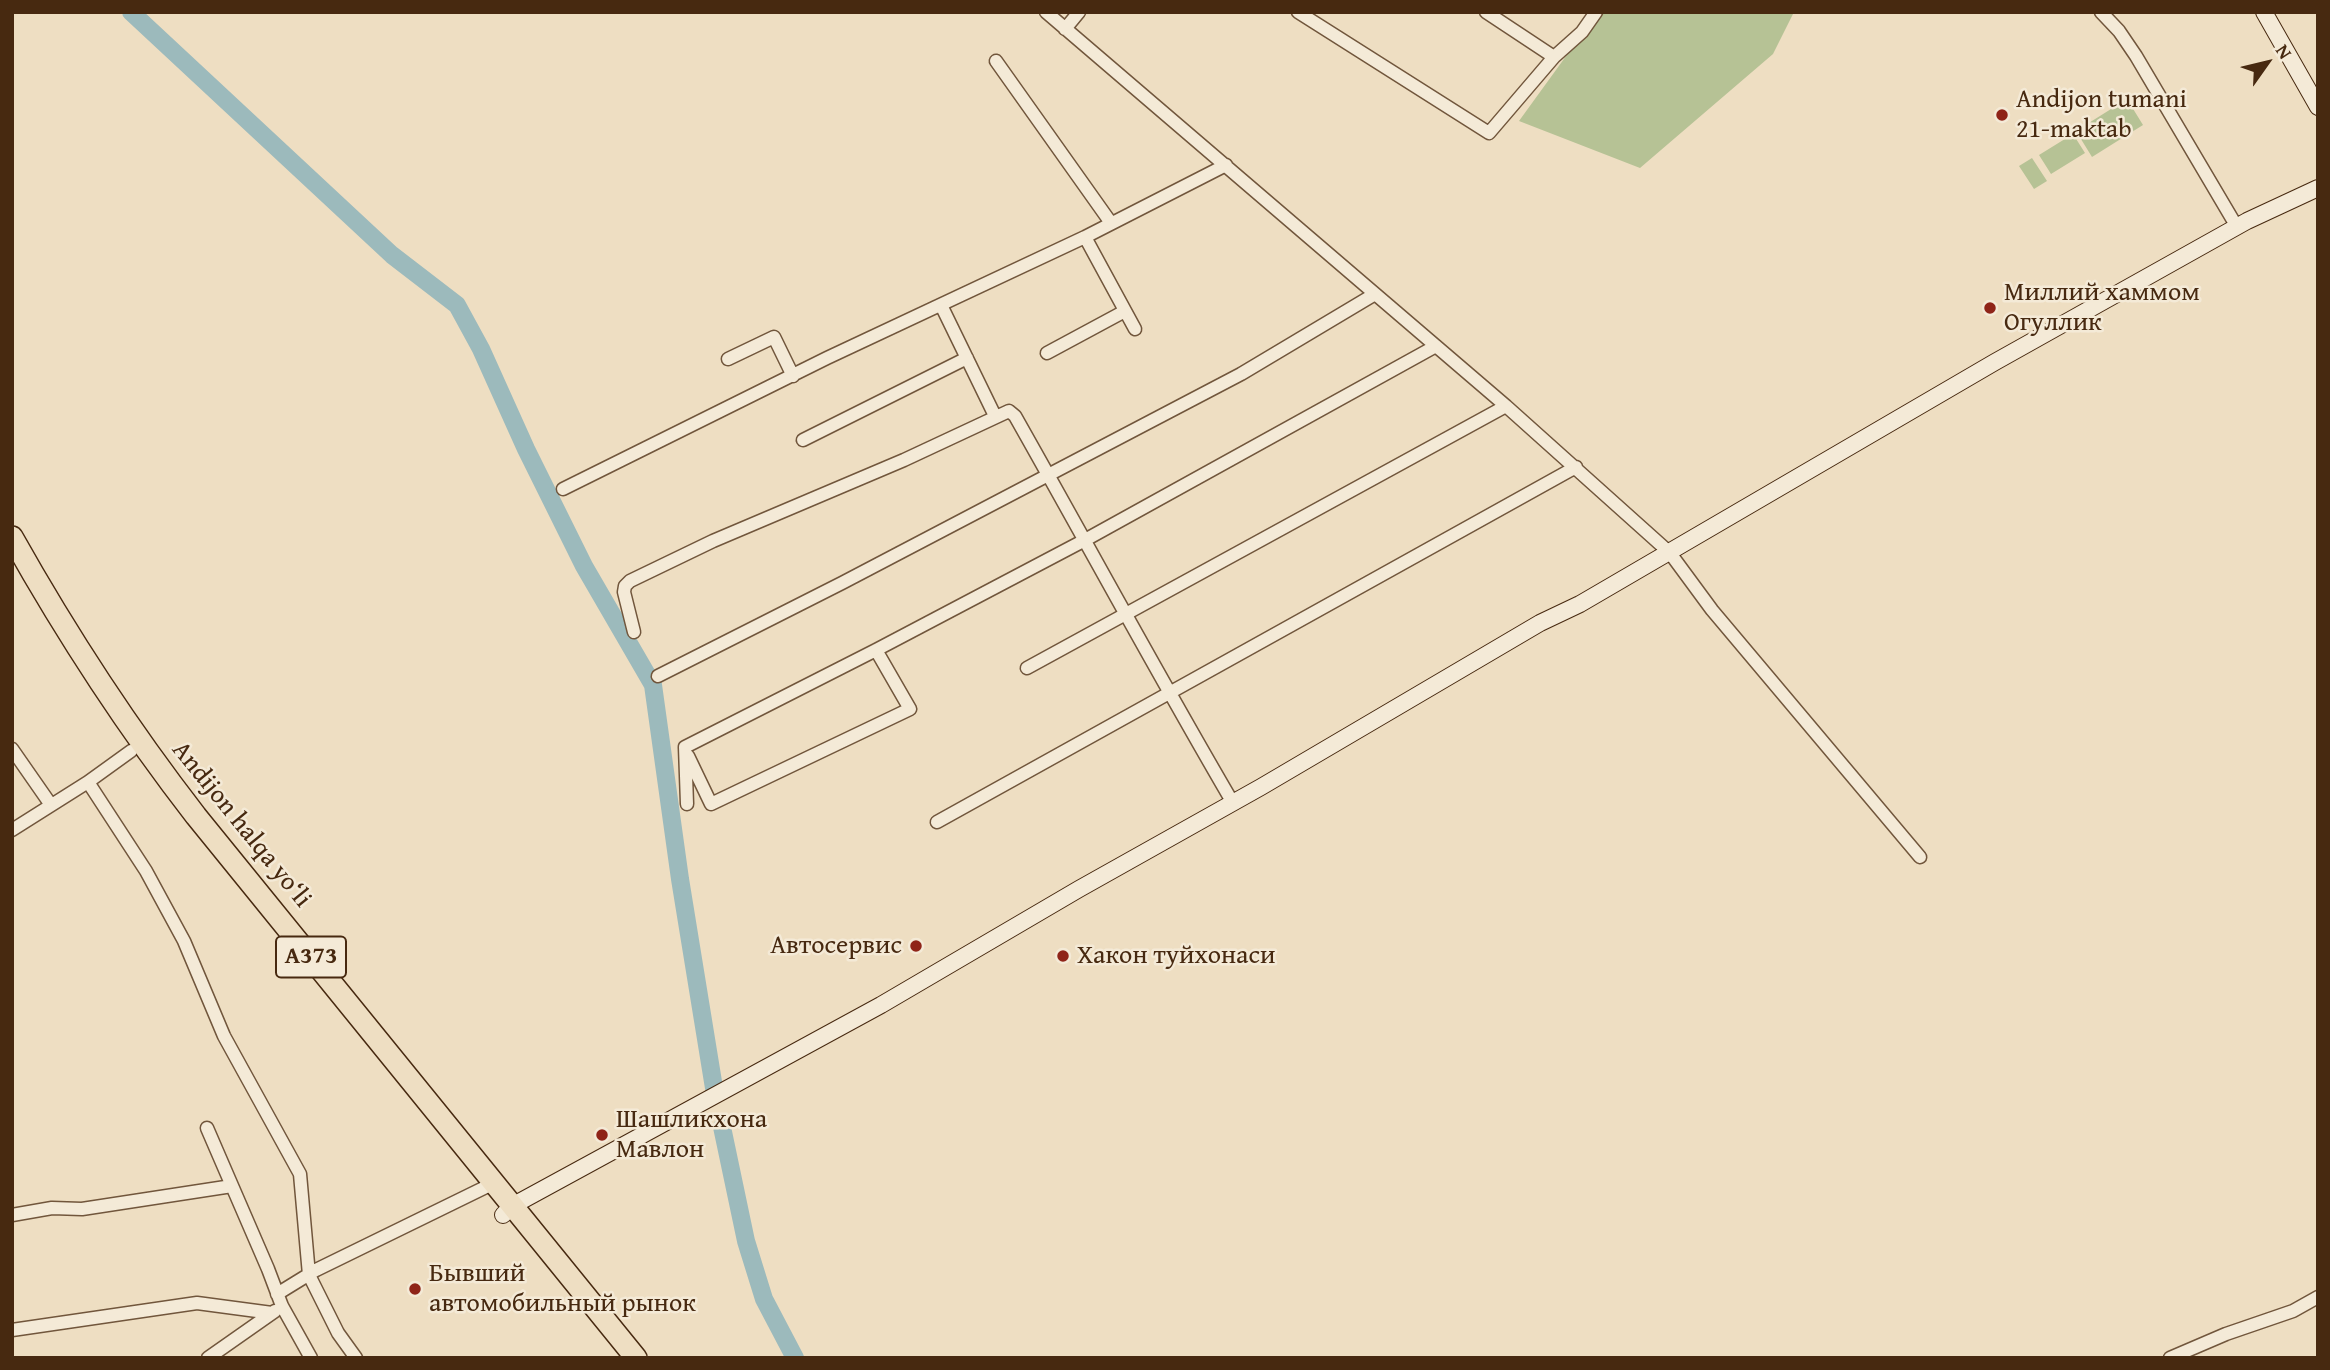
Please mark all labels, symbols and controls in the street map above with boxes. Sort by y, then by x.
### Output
north arrow [2232,28,2302,98]
text: N [2269,38,2300,64]
place label: Andijon tumani 21-maktab [2016,84,2187,146]
marker: Andijon tumani 21-maktab [1994,107,2010,123]
place label: Миллий хаммом Огуллик [2004,277,2200,338]
marker: Миллий хаммом Огуллик [1982,300,1998,316]
street label: Andijon halqa yo‘li [165,736,317,914]
place label: Автосервис [770,930,902,962]
road number: A373 [276,937,346,978]
marker: Автосервис [908,938,924,954]
place label: Хакон туйхонаси [1077,940,1275,972]
marker: Хакон туйхонаси [1055,948,1071,964]
place label: Шашликхона Мавлон [616,1104,767,1166]
marker: Шашликхона Мавлон [594,1127,610,1143]
place label: Бывший автомобильный рынок [429,1258,696,1320]
marker: Бывший автомобильный рынок [407,1281,423,1297]

